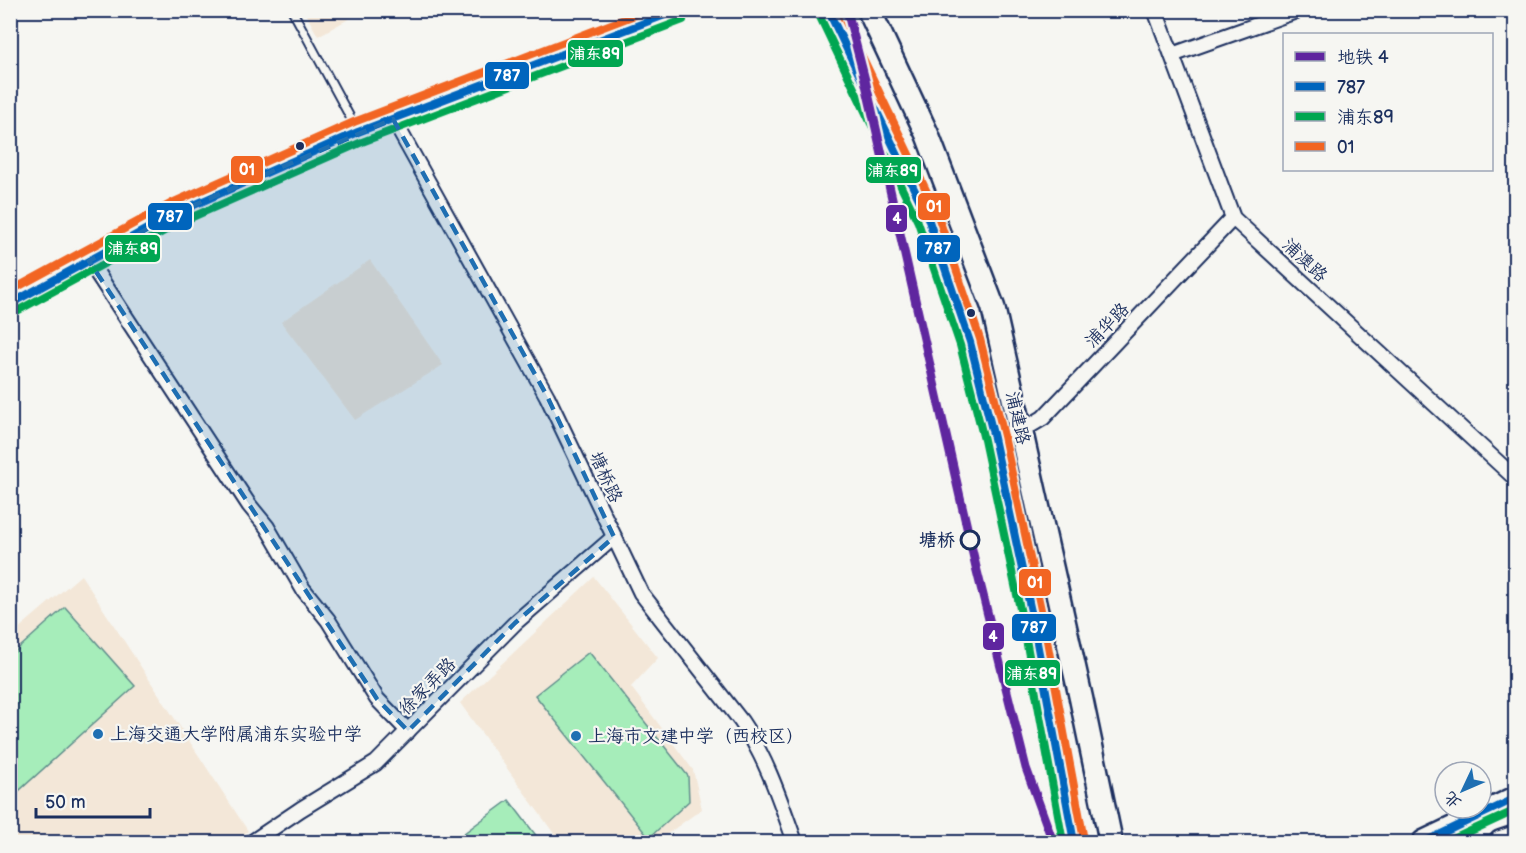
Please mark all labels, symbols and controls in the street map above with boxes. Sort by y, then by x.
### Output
legend [1283,33,1493,171]
line badge: 浦东89 [567,39,624,68]
text: 浦东89 [570,45,621,64]
text: 地铁 4 [1337,47,1389,68]
line badge: 787 [484,61,530,90]
text: 787 [493,67,521,86]
text: 787 [1337,77,1365,98]
text: 浦东89 [1337,107,1394,128]
text: 01 [1337,137,1355,158]
unlabelled marker [294,140,306,152]
line badge: 01 [230,155,264,184]
line badge: 浦东89 [865,156,922,184]
text: 01 [239,161,255,180]
text: 浦东89 [868,162,919,181]
line badge: 01 [917,192,951,221]
text: 01 [926,198,942,217]
line badge: 787 [147,202,193,231]
line badge: 4 [885,204,908,233]
text: 787 [156,208,184,227]
text: 4 [892,210,902,229]
line badge: 浦东89 [104,234,161,263]
line badge: 787 [916,234,961,263]
street label: 浦澳路 [1278,234,1332,286]
text: 浦东89 [108,240,159,259]
text: 787 [924,240,952,259]
street label: 浦华路 [1081,299,1134,352]
unlabelled marker [965,307,977,319]
street label: 浦建路 [1001,389,1034,447]
street label: 塘桥路 [585,448,626,506]
place label: 塘桥 [919,530,955,551]
marker: 塘桥 [960,530,980,550]
line badge: 01 [1018,568,1052,597]
text: 01 [1027,574,1043,593]
line badge: 787 [1011,613,1057,642]
text: 787 [1020,619,1048,638]
line badge: 4 [982,622,1005,651]
text: 4 [988,628,998,647]
street label: 徐家弄路 [394,653,460,719]
line badge: 浦东89 [1004,659,1061,687]
text: 浦东89 [1007,665,1058,684]
place label: 上海交通大学附属浦东实验中学 [110,724,362,745]
place label: 上海市文建中学（西校区） [588,726,804,747]
marker: 上海交通大学附属浦东实验中学 [91,727,105,741]
marker: 上海市文建中学（西校区） [569,729,583,743]
north arrow [1433,760,1493,820]
scale bar [36,781,150,819]
text: 北 [1441,787,1466,812]
text: 50 m [45,792,86,813]

